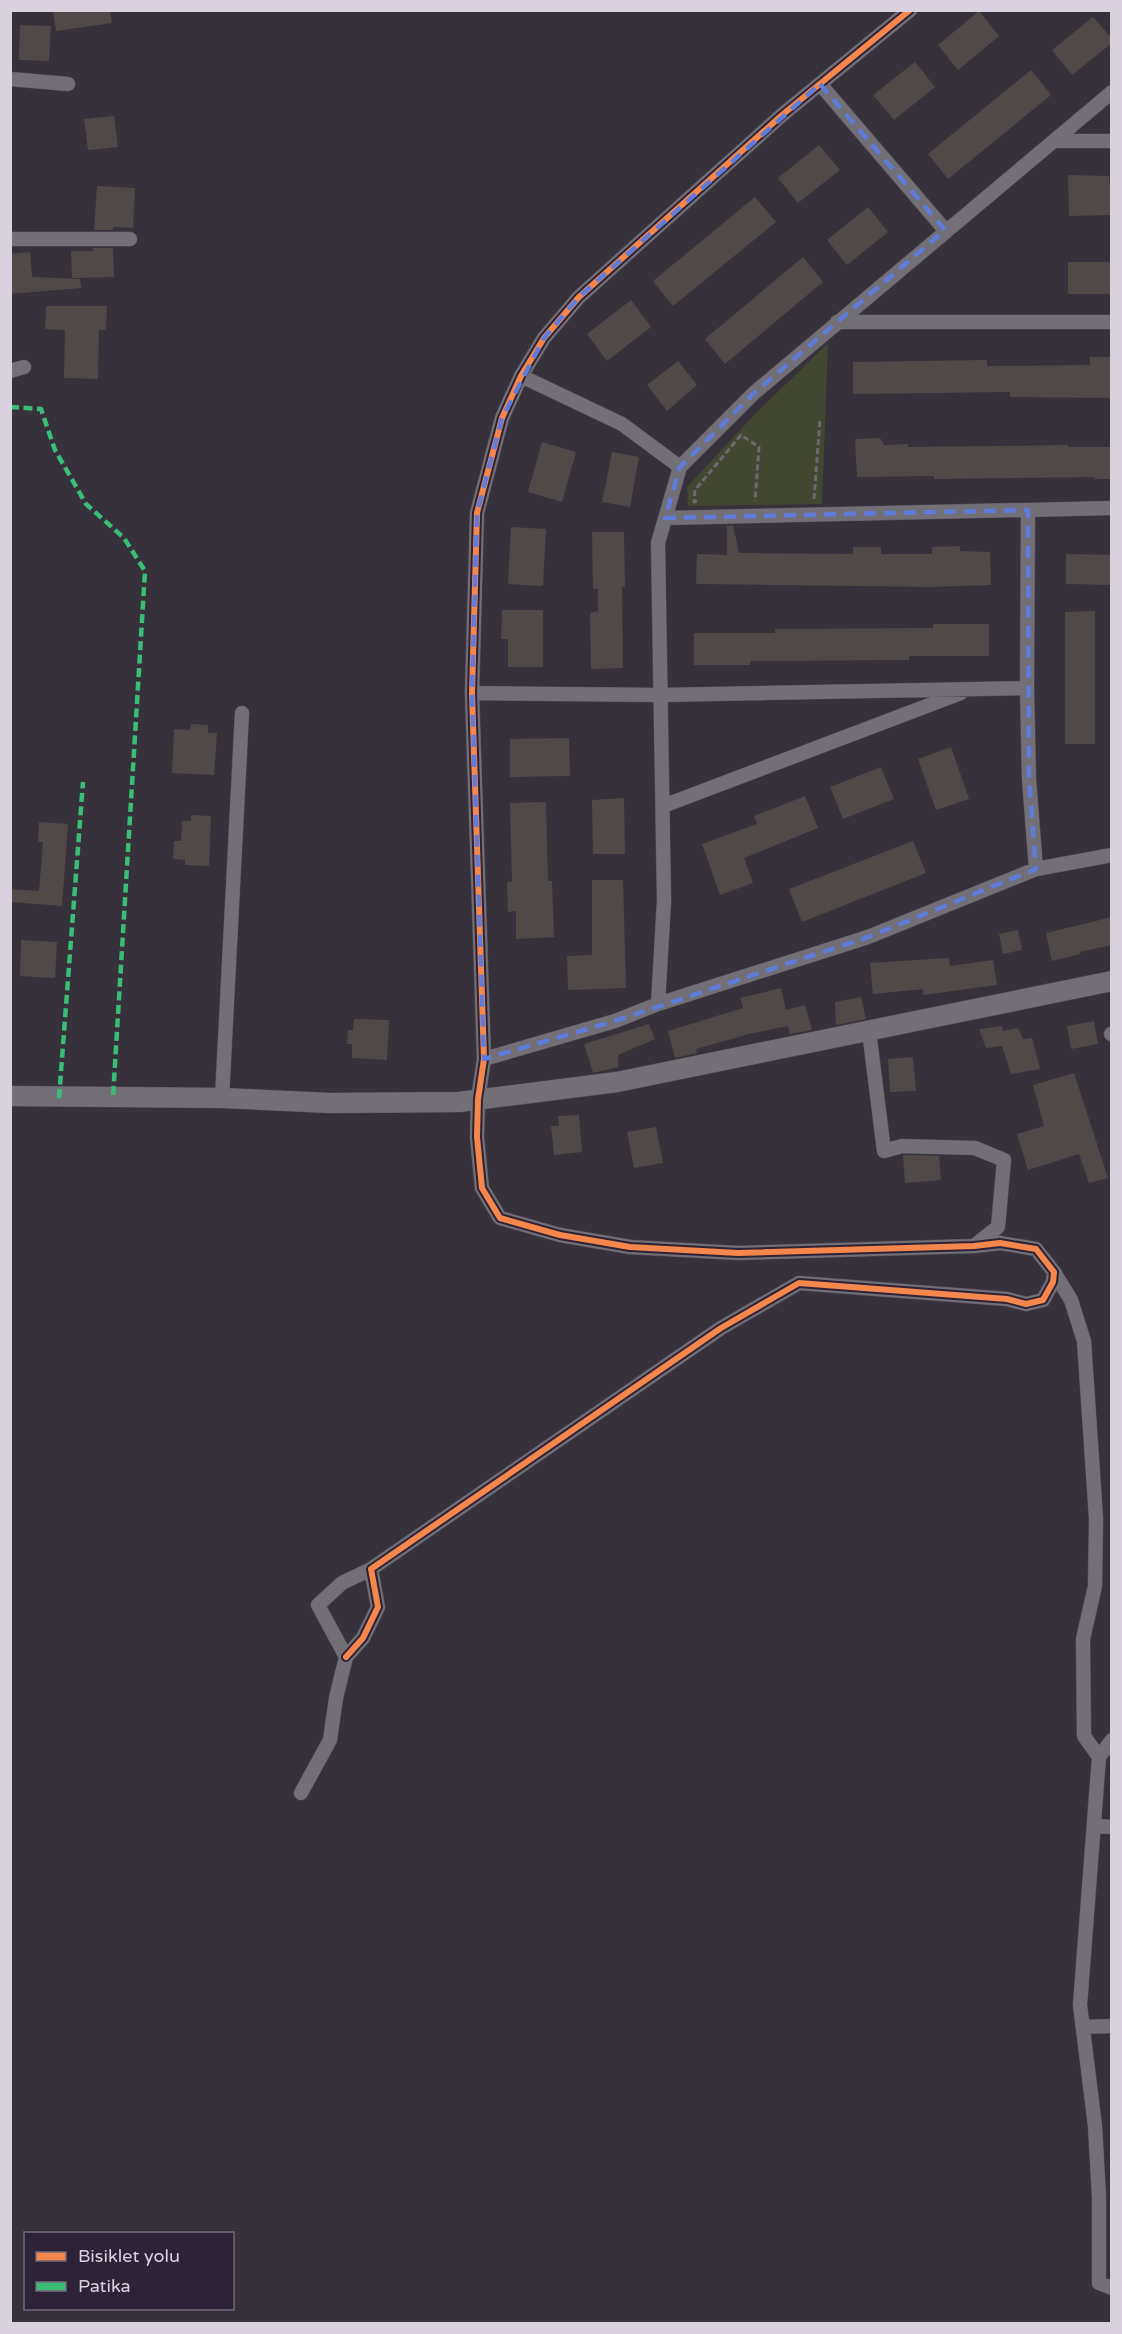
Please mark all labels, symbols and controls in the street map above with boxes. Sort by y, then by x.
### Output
legend [24,2232,234,2310]
text: Bisiklet yolu [78,2245,180,2267]
text: Patika [78,2275,131,2297]

